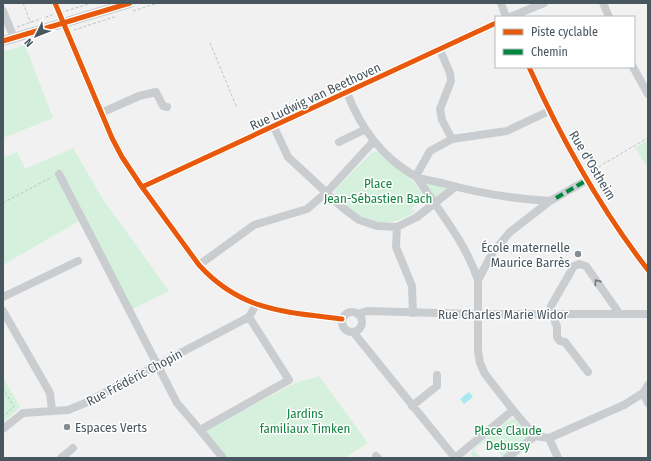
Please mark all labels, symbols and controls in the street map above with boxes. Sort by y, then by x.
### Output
north arrow [16,16,56,56]
legend [495,16,635,68]
text: Piste cyclable [531,25,598,39]
text: N [22,36,36,49]
text: Chemin [531,45,568,59]
street label: Rue Ludwig van Beethoven [248,60,383,133]
street label: Rue d'Ostheim [566,128,619,202]
park label: Place Jean-Sébastien Bach [324,176,432,206]
place label: École maternelle Maurice Barrès [481,240,570,270]
marker: École maternelle Maurice Barrès [573,249,583,259]
one-way arrow [595,279,602,286]
street label: Rue Charles Marie Widor [438,307,569,322]
street label: Rue Frédéric Chopin [84,346,185,409]
park label: Jardins familiaux Timken [260,406,350,436]
place label: Espaces Verts [75,420,148,435]
marker: Espaces Verts [62,422,72,432]
park label: Place Claude Debussy [474,423,542,453]

